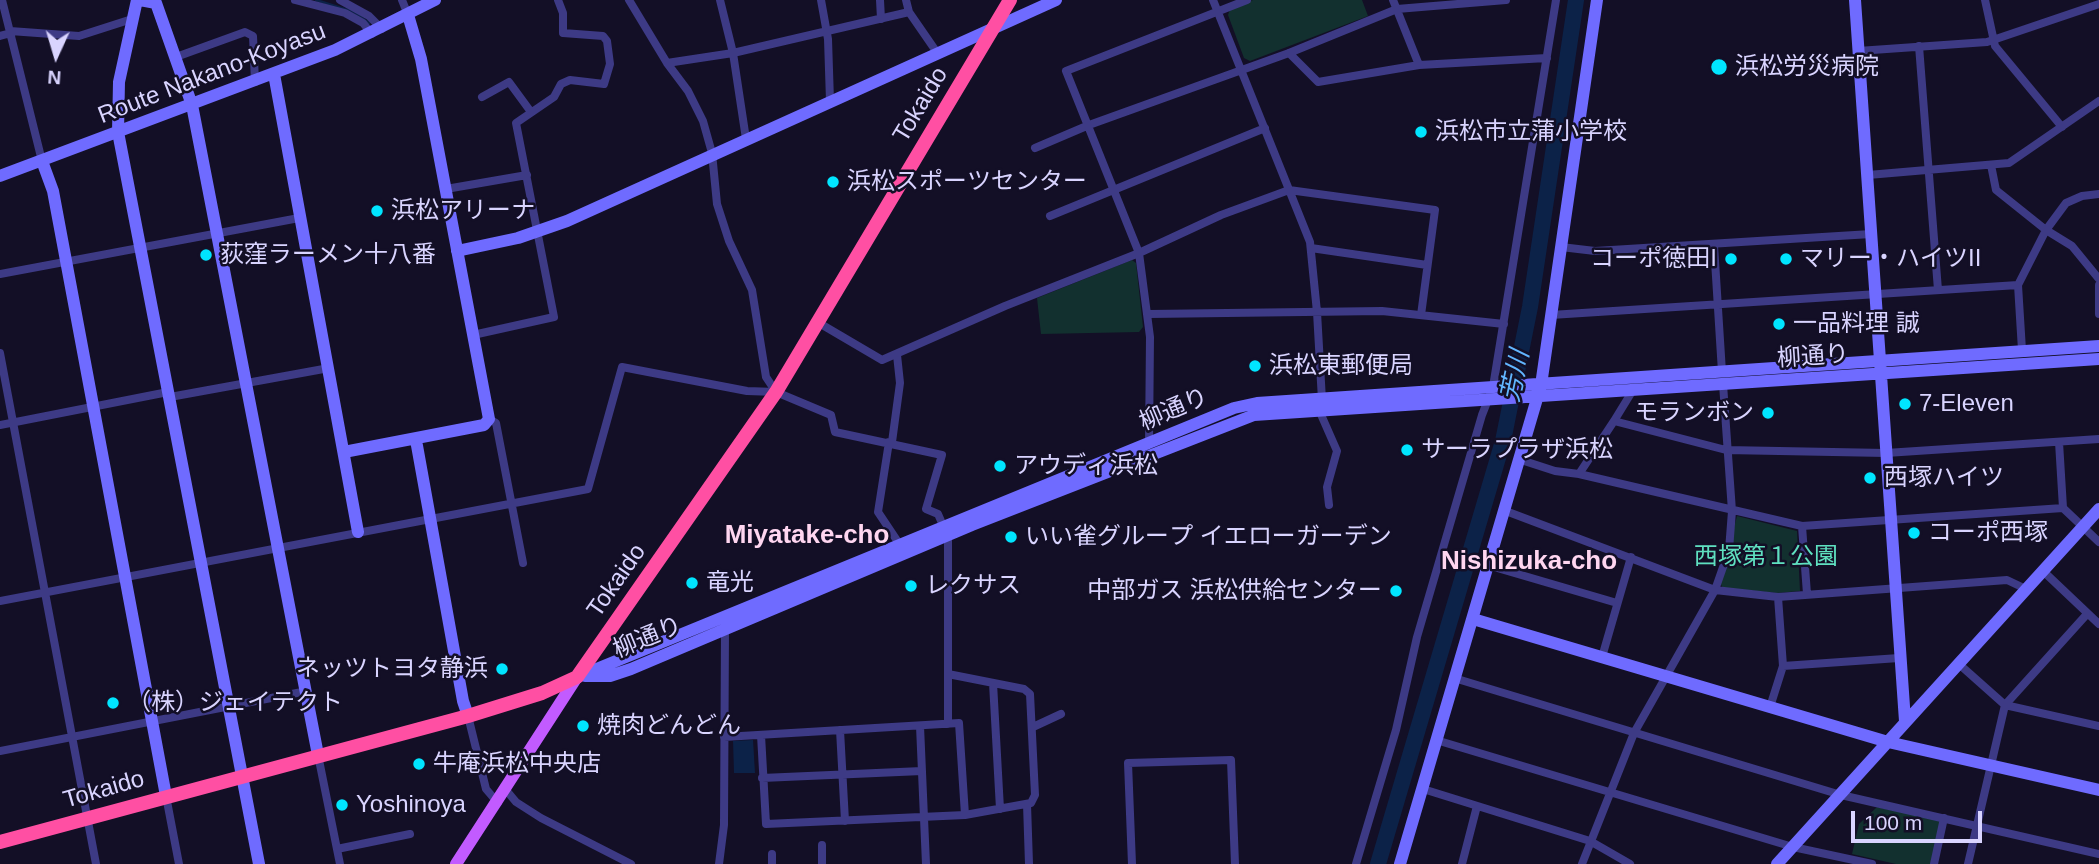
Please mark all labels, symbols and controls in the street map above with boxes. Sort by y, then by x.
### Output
street label: Route Nakano-Koyasu [94,17,330,131]
north arrow [21,21,91,91]
place label: 浜松労災病院 [1735,53,1879,81]
marker: 浜松労災病院 [1709,57,1729,77]
street label: Tokaido [887,62,955,148]
text: N [47,66,62,88]
place label: 浜松市立蒲小学校 [1435,118,1627,146]
marker: 浜松市立蒲小学校 [1413,124,1429,140]
place label: 浜松スポーツセンター [847,168,1087,196]
marker: 浜松スポーツセンター [825,174,841,190]
place label: 浜松アリーナ [391,197,535,225]
marker: 浜松アリーナ [369,203,385,219]
place label: 荻窪ラーメン十八番 [220,241,436,269]
place label: コーポ徳田I [1590,245,1717,273]
place label: マリー・ハイツII [1800,245,1981,273]
marker: 荻窪ラーメン十八番 [198,247,214,263]
marker: コーポ徳田I [1723,251,1739,267]
marker: マリー・ハイツII [1778,251,1794,267]
place label: 一品料理 誠 [1793,310,1920,338]
marker: 一品料理 誠 [1771,316,1787,332]
street label: 柳通り [1776,340,1850,374]
water label: 芳川 [1495,347,1537,405]
place label: 浜松東郵便局 [1269,352,1413,380]
marker: 浜松東郵便局 [1247,358,1263,374]
street label: 柳通り [1135,383,1213,437]
place label: 7-Eleven [1919,390,2014,418]
marker: 7-Eleven [1897,396,1913,412]
place label: モランボン [1634,399,1754,427]
marker: モランボン [1760,405,1776,421]
place label: サーラプラザ浜松 [1421,436,1613,464]
marker: サーラプラザ浜松 [1399,442,1415,458]
place label: アウディ浜松 [1014,452,1158,480]
marker: アウディ浜松 [992,458,1008,474]
place label: 西塚ハイツ [1884,464,2004,492]
marker: 西塚ハイツ [1862,470,1878,486]
place label: コーポ西塚 [1928,519,2048,547]
district label: Miyatake-cho [725,520,889,552]
place label: いい雀グループ イエローガーデン [1025,523,1392,551]
marker: コーポ西塚 [1906,525,1922,541]
marker: いい雀グループ イエローガーデン [1003,529,1019,545]
street label: Tokaido [581,539,653,623]
park label: 西塚第１公園 [1694,543,1838,571]
district label: Nishizuka-cho [1441,546,1617,578]
place label: 竜光 [706,569,754,597]
place label: レクサス [925,572,1021,600]
marker: 竜光 [684,575,700,591]
place label: 中部ガス 浜松供給センター [1087,577,1382,605]
marker: レクサス [903,578,919,594]
marker: 中部ガス 浜松供給センター [1388,583,1404,599]
street label: 柳通り [609,611,687,665]
place label: ネッツトヨタ静浜 [296,655,488,683]
marker: ネッツトヨタ静浜 [494,661,510,677]
place label: （株）ジェイテクト [127,689,343,717]
marker: （株）ジェイテクト [105,695,121,711]
place label: 焼肉どんどん [597,712,741,740]
marker: 焼肉どんどん [575,718,591,734]
place label: 牛庵浜松中央店 [433,750,601,778]
marker: 牛庵浜松中央店 [411,756,427,772]
street label: Tokaido [60,765,148,815]
place label: Yoshinoya [356,791,466,819]
marker: Yoshinoya [334,797,350,813]
scale bar [1854,798,1985,842]
text: 100 m [1864,811,1922,834]

